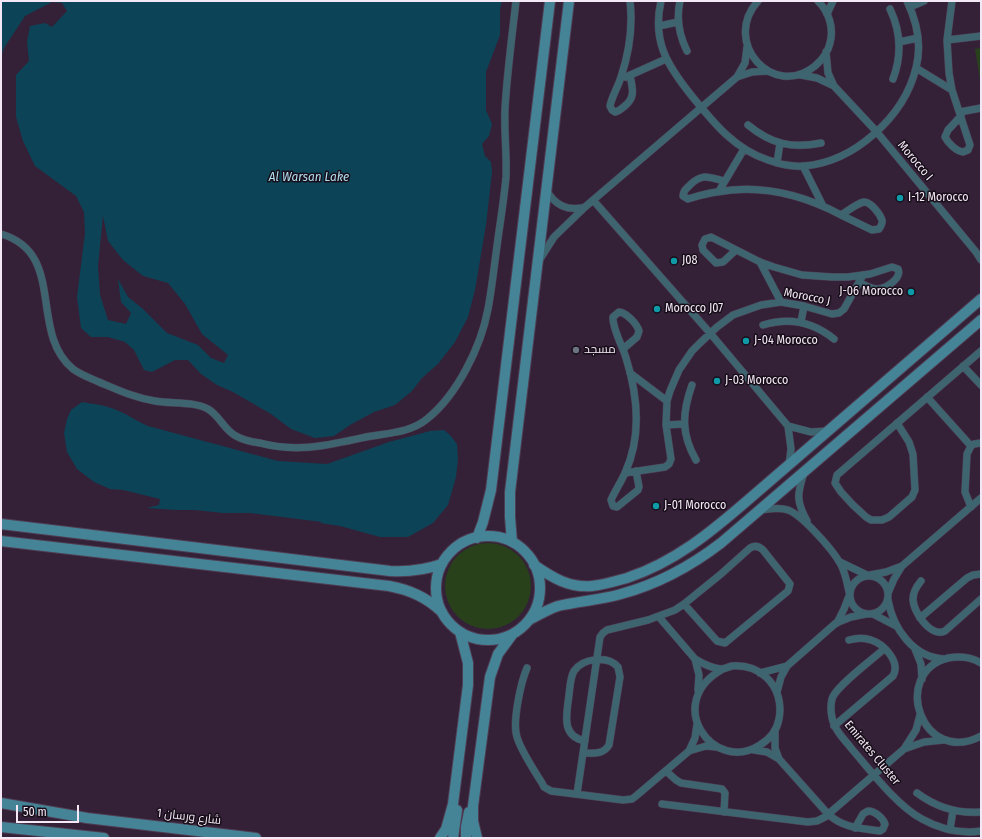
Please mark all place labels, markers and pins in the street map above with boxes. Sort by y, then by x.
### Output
place label: I-12 Morocco [908,191,969,205]
marker: I-12 Morocco [895,193,905,203]
place label: J08 [682,254,698,268]
marker: J08 [669,256,679,266]
place label: J-06 Morocco [839,285,903,299]
marker: J-06 Morocco [906,287,916,297]
place label: Morocco J07 [665,302,723,316]
marker: Morocco J07 [652,304,662,314]
place label: J-04 Morocco [754,334,818,348]
marker: J-04 Morocco [741,336,751,346]
place label: مسجد [584,343,616,357]
marker: مسجد [571,345,581,355]
place label: J-03 Morocco [725,374,788,388]
marker: J-03 Morocco [712,376,722,386]
place label: J-01 Morocco [664,499,726,513]
marker: J-01 Morocco [651,501,661,511]

